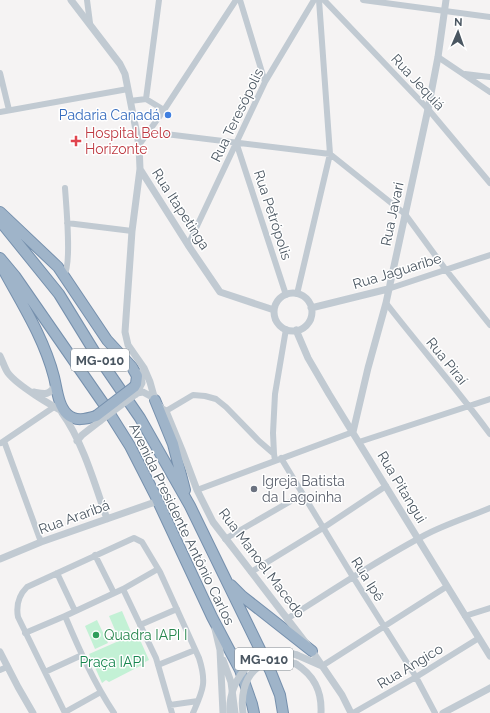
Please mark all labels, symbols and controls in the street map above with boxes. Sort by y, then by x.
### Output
north arrow [438,12,478,52]
text: N [454,16,463,29]
street label: Rua Jequiá [388,51,448,113]
street label: Rua Teresópolis [207,65,267,164]
place label: Padaria Canadá [59,107,160,123]
marker: Padaria Canadá [163,110,173,120]
place label: Hospital Belo Horizonte [85,125,171,157]
marker: Hospital Belo Horizonte [70,135,82,147]
street label: Rua Itapetinga [149,166,213,252]
street label: Rua Petrópolis [251,168,295,262]
street label: Rua Javari [377,181,407,247]
street label: Rua Jaguaribe [351,250,443,292]
street label: Rua Piraí [423,334,471,388]
road number: MG-010 [71,349,129,371]
street label: Avenida Presidente Antônio Carlos [126,420,238,628]
street label: Rua Pitangui [374,448,430,526]
place label: Igreja Batista da Lagoinha [262,473,345,505]
marker: Igreja Batista da Lagoinha [249,484,259,494]
street label: Rua Araribá [36,497,112,537]
street label: Rua Manoel Macedo [216,505,308,621]
street label: Rua Ipê [348,554,388,604]
place label: Quadra IAPI I [104,627,187,643]
marker: Quadra IAPI I [91,630,101,640]
street label: Rua Angico [374,640,446,692]
road number: MG-010 [235,648,293,670]
park label: Praça IAPI [79,654,145,670]

